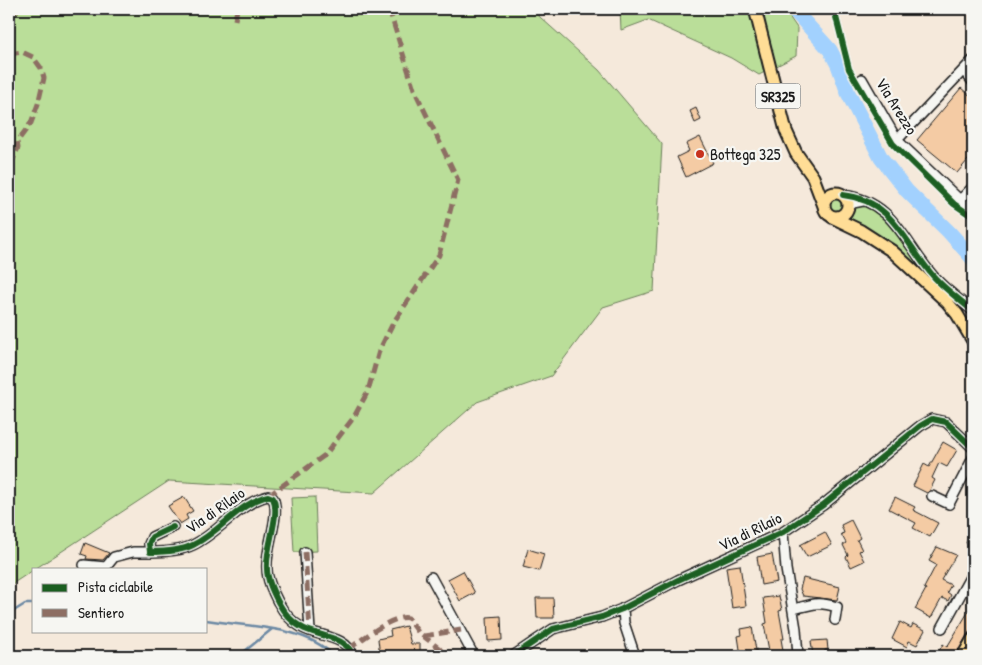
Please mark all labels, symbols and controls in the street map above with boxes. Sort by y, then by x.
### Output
street label: Via Arezzo [871,73,923,139]
road number: SR325 [756,84,800,108]
place label: Bottega 325 [710,143,781,165]
marker: Bottega 325 [694,148,706,160]
street label: Via di Rilaio [181,481,249,538]
street label: Via di Rilaio [715,506,786,556]
legend [32,568,208,632]
text: Pista ciclabile [78,576,153,597]
text: Sentiero [78,602,124,623]

